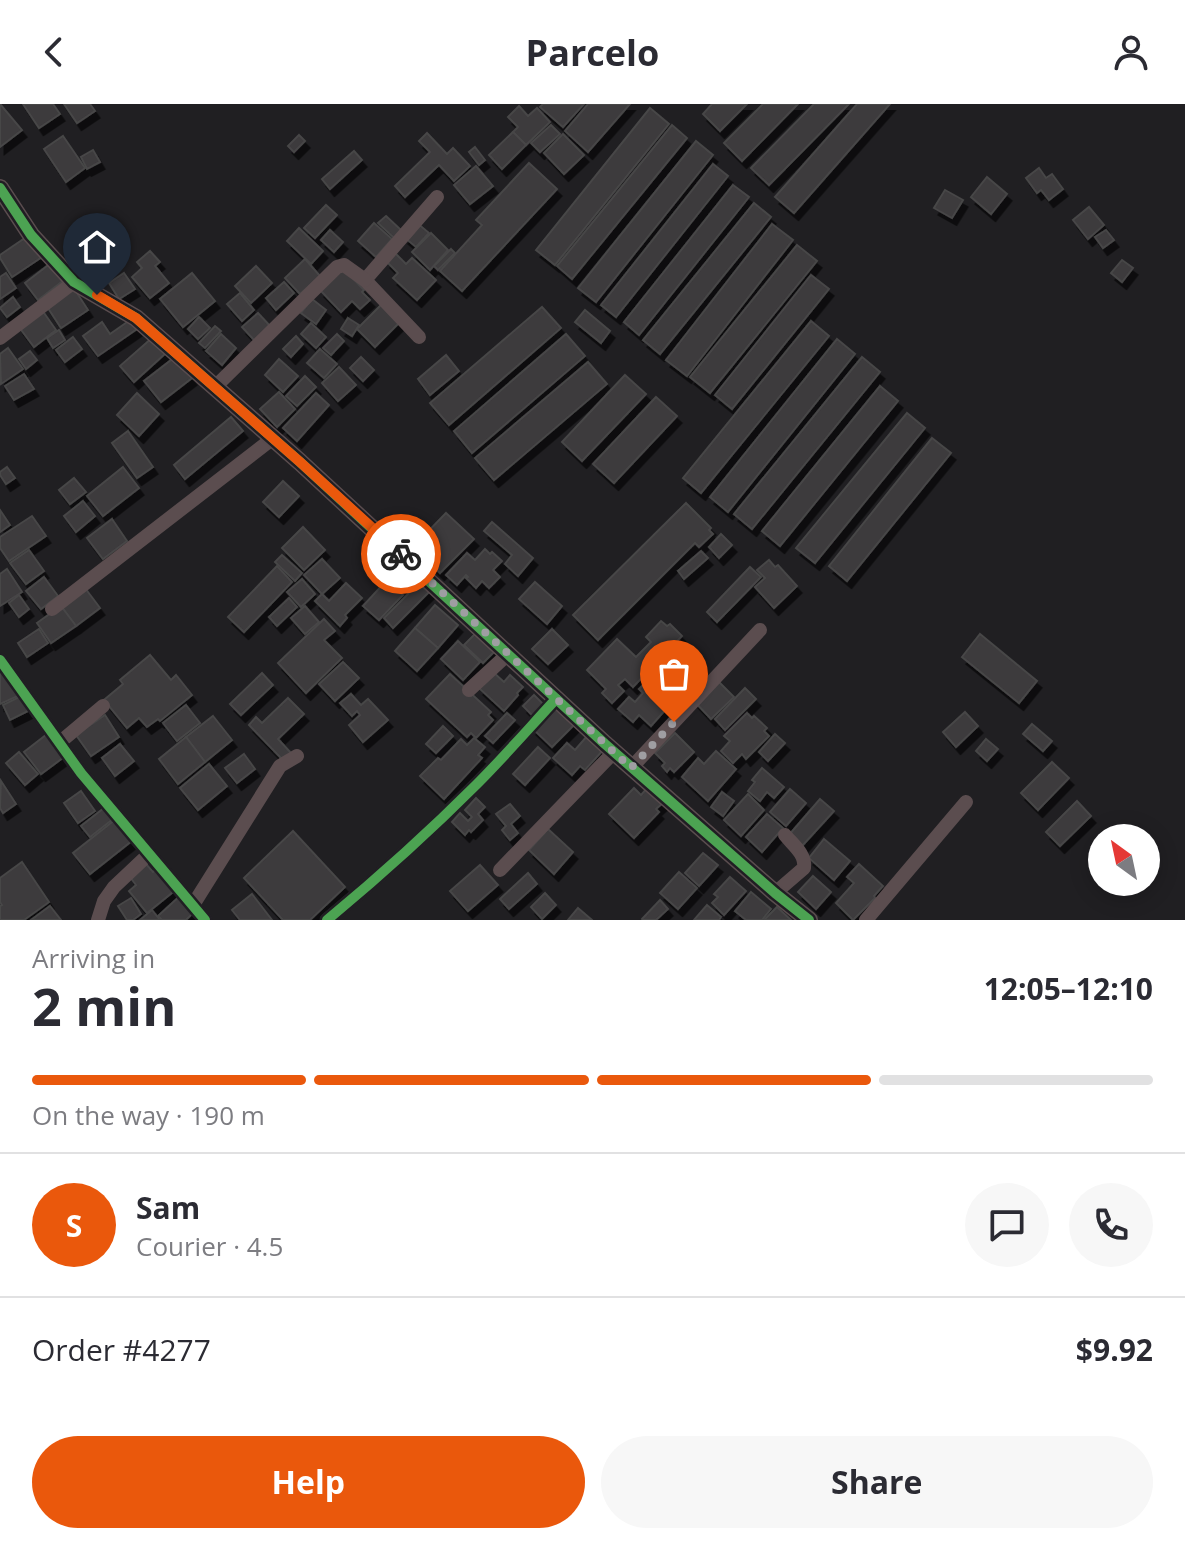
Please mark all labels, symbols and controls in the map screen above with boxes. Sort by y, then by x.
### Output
text: Parcelo [526,28,659,77]
icon: back [32,30,76,74]
icon: person [1109,30,1153,74]
pin [63,213,131,295]
icon: home [75,225,119,269]
courier [361,514,441,594]
icon: bike [379,532,423,576]
pin [640,640,708,722]
icon: bag [652,652,696,696]
north arrow [1088,824,1160,896]
map controls [1088,824,1160,896]
text: Arriving in [32,940,155,976]
text: 12:05–12:10 [984,968,1153,1009]
text: 2 min [32,970,176,1041]
text: On the way · 190 m [32,1097,265,1133]
button: chat [965,1183,1049,1267]
button: phone [1069,1183,1153,1267]
text: Sam [136,1187,200,1228]
text: S [66,1205,82,1246]
text: Courier · 4.5 [136,1228,283,1264]
text: Order #4277 [32,1329,211,1370]
text: $9.92 [1076,1329,1153,1370]
button: Help [32,1436,585,1528]
button: Share [601,1436,1153,1528]

